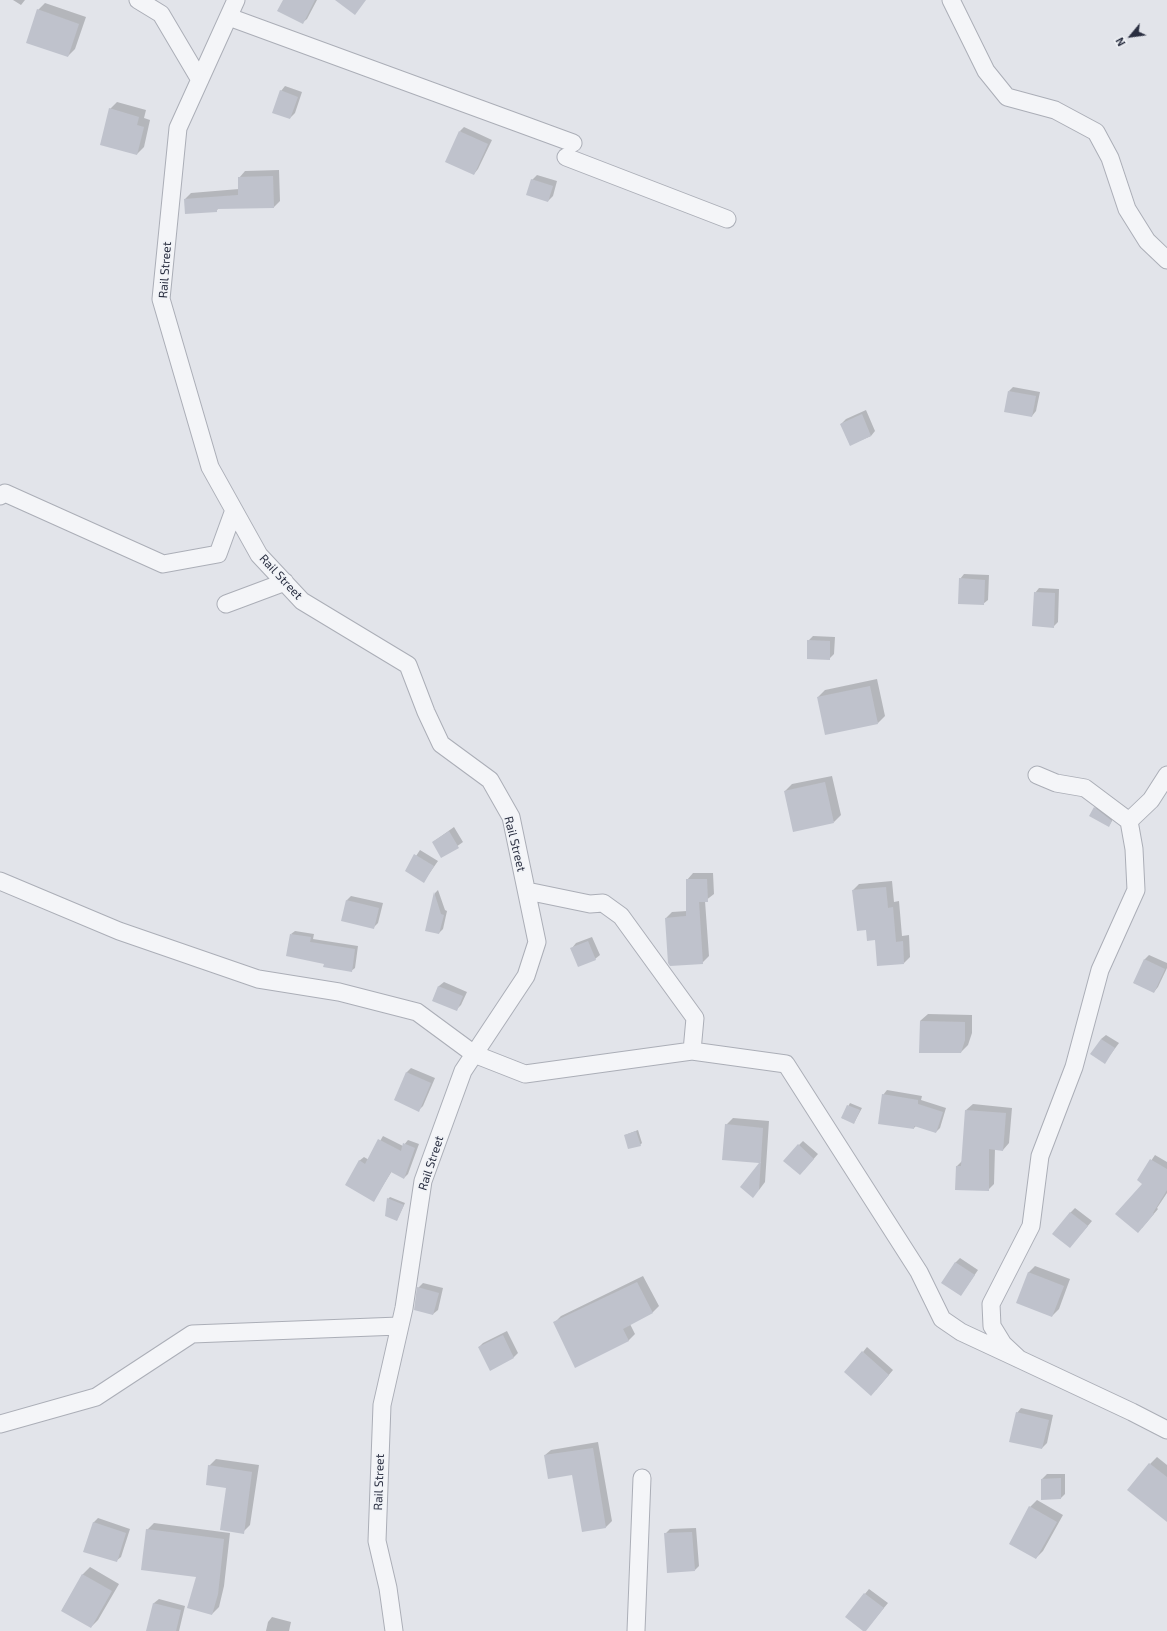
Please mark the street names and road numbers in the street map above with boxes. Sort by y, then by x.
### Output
street label: Rail Street [156,241,174,299]
street label: Rail Street [256,551,306,603]
street label: Rail Street [501,815,529,873]
street label: Rail Street [415,1134,447,1192]
street label: Rail Street [371,1453,387,1511]

